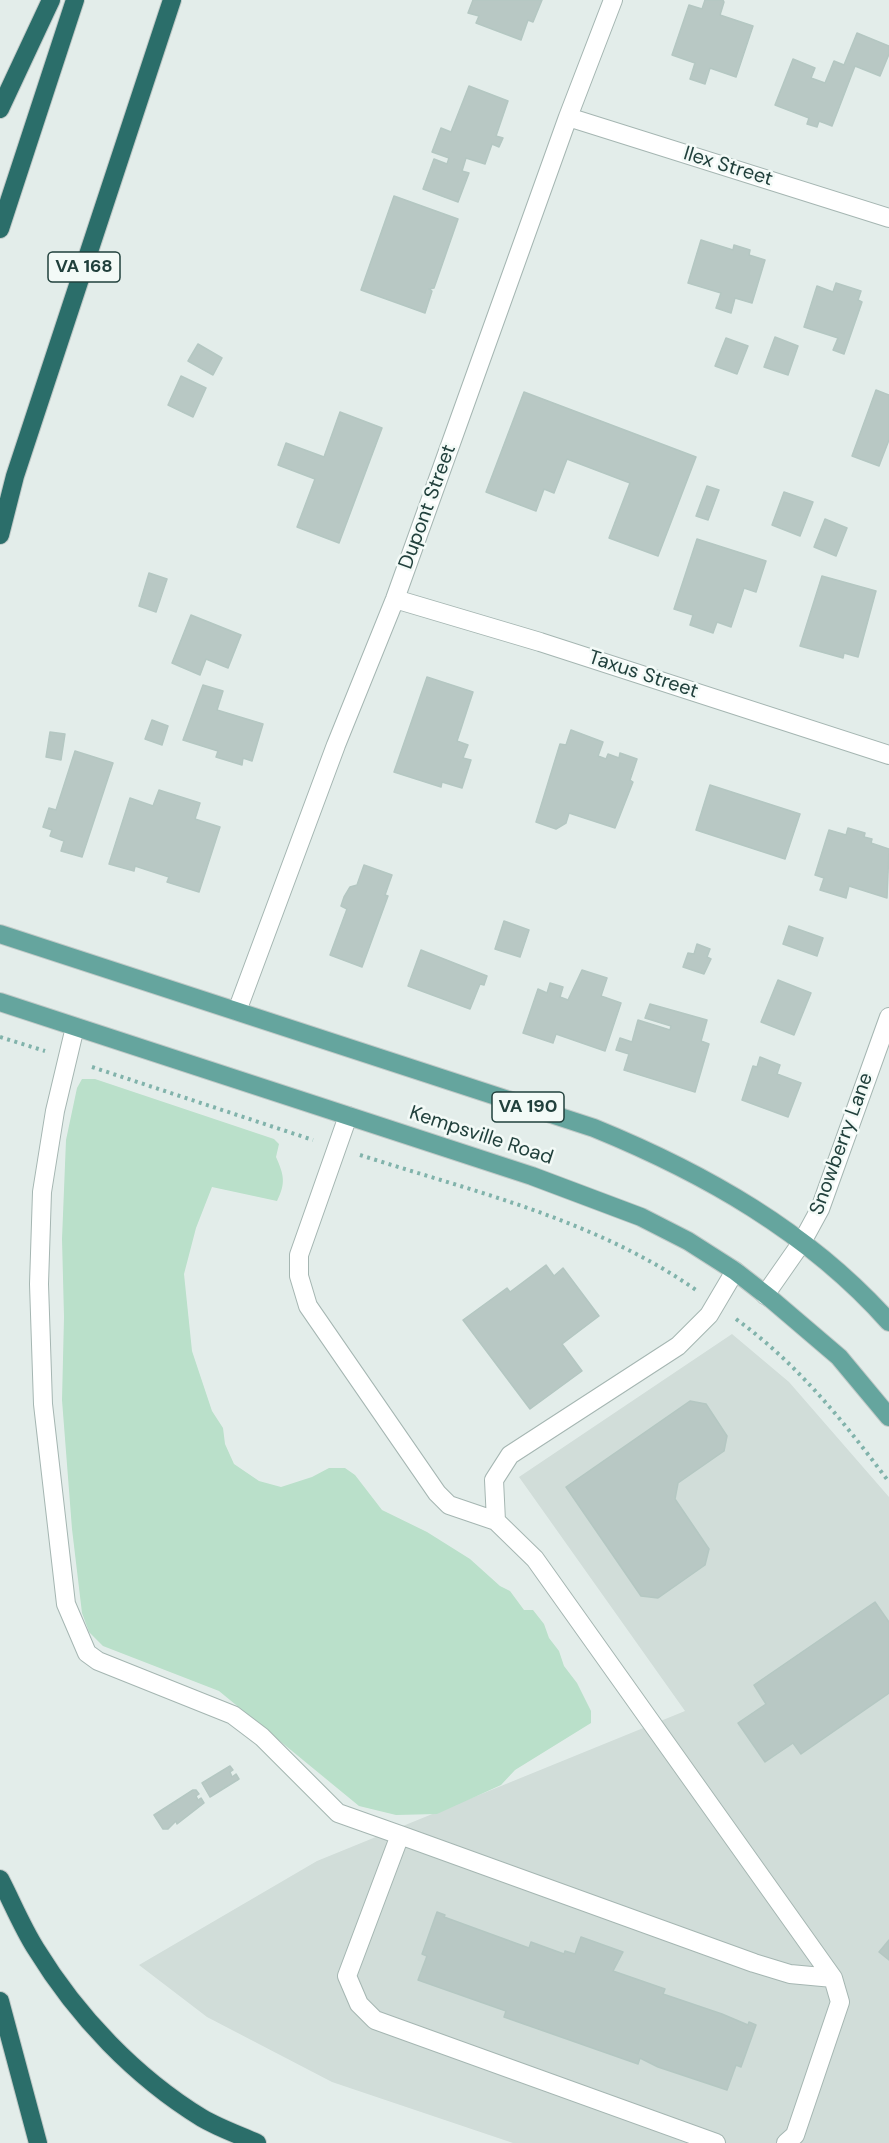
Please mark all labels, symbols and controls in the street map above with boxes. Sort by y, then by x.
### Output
street label: Ilex Street [681,142,775,192]
road number: VA 168 [48,252,120,282]
street label: Dupont Street [394,441,462,573]
street label: Taxus Street [585,646,701,704]
street label: Snowberry Lane [805,1070,879,1218]
road number: VA 190 [492,1092,564,1122]
street label: Kempsville Road [406,1101,556,1171]

